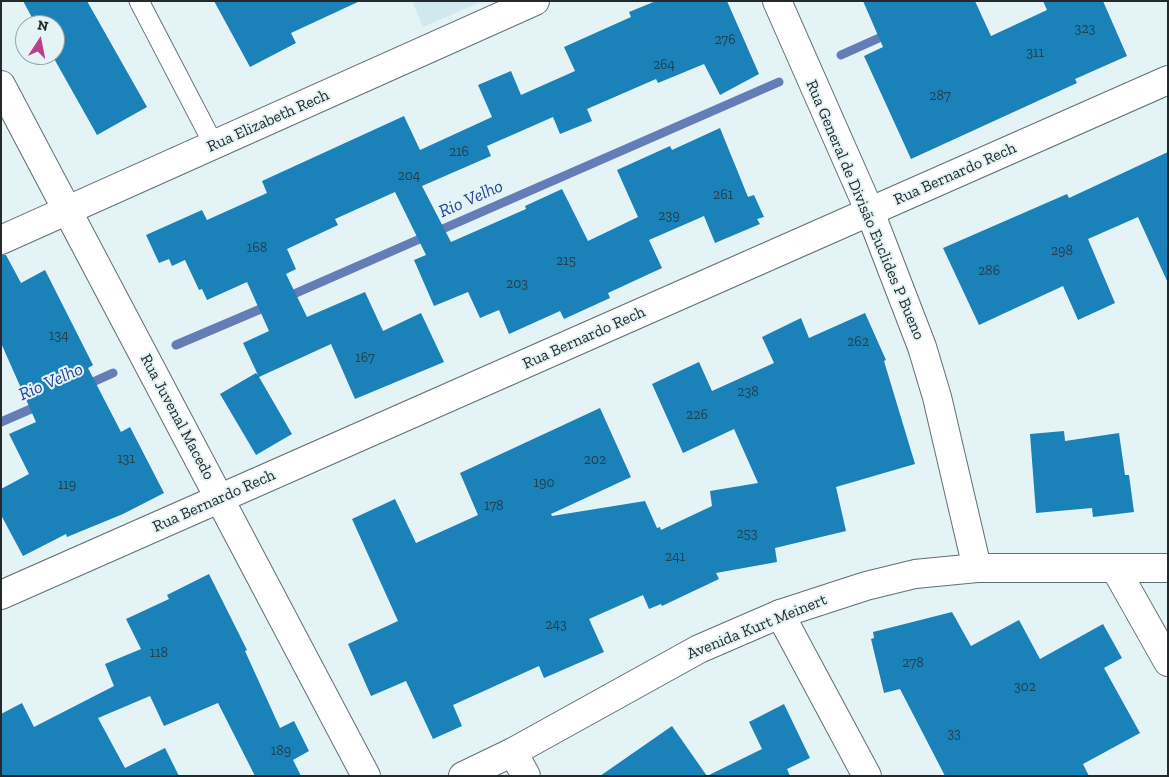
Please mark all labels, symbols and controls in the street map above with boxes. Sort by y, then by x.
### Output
north arrow [15,15,65,65]
text: N [36,16,50,35]
house number: 323 [1075,21,1095,37]
house number: 276 [714,32,736,48]
house number: 311 [1026,45,1044,61]
house number: 264 [653,57,675,73]
street label: Rua General de Divisão Euclides P Bueno [801,77,929,343]
street label: Rua Elizabeth Rech [204,85,332,157]
house number: 287 [929,88,951,104]
street label: Rua Bernardo Rech [891,138,1019,210]
house number: 216 [449,144,469,160]
house number: 204 [398,168,420,184]
water label: Rio Velho [435,175,507,223]
house number: 261 [713,187,733,203]
house number: 239 [658,208,680,224]
house number: 168 [247,240,267,256]
house number: 298 [1051,243,1073,259]
house number: 215 [556,253,576,269]
house number: 286 [978,263,1000,279]
house number: 203 [506,276,528,292]
street label: Rua Bernardo Rech [520,302,648,374]
house number: 134 [49,328,69,344]
house number: 262 [847,334,869,350]
house number: 167 [355,350,375,366]
street label: Rua Juvenal Macedo [136,351,218,483]
water label: Rio Velho [15,358,87,406]
house number: 238 [737,384,759,400]
house number: 226 [686,407,708,423]
house number: 131 [117,451,135,467]
house number: 202 [584,452,606,468]
street label: Rua Bernardo Rech [150,465,278,537]
house number: 190 [534,475,554,491]
house number: 119 [58,477,76,493]
house number: 178 [484,498,504,514]
house number: 253 [736,526,758,542]
house number: 241 [665,549,685,565]
street label: Avenida Kurt Meinert [684,590,830,664]
house number: 243 [545,617,567,633]
house number: 118 [150,645,168,661]
house number: 278 [902,655,924,671]
house number: 302 [1014,679,1036,695]
house number: 33 [947,726,961,742]
house number: 189 [271,743,291,759]

